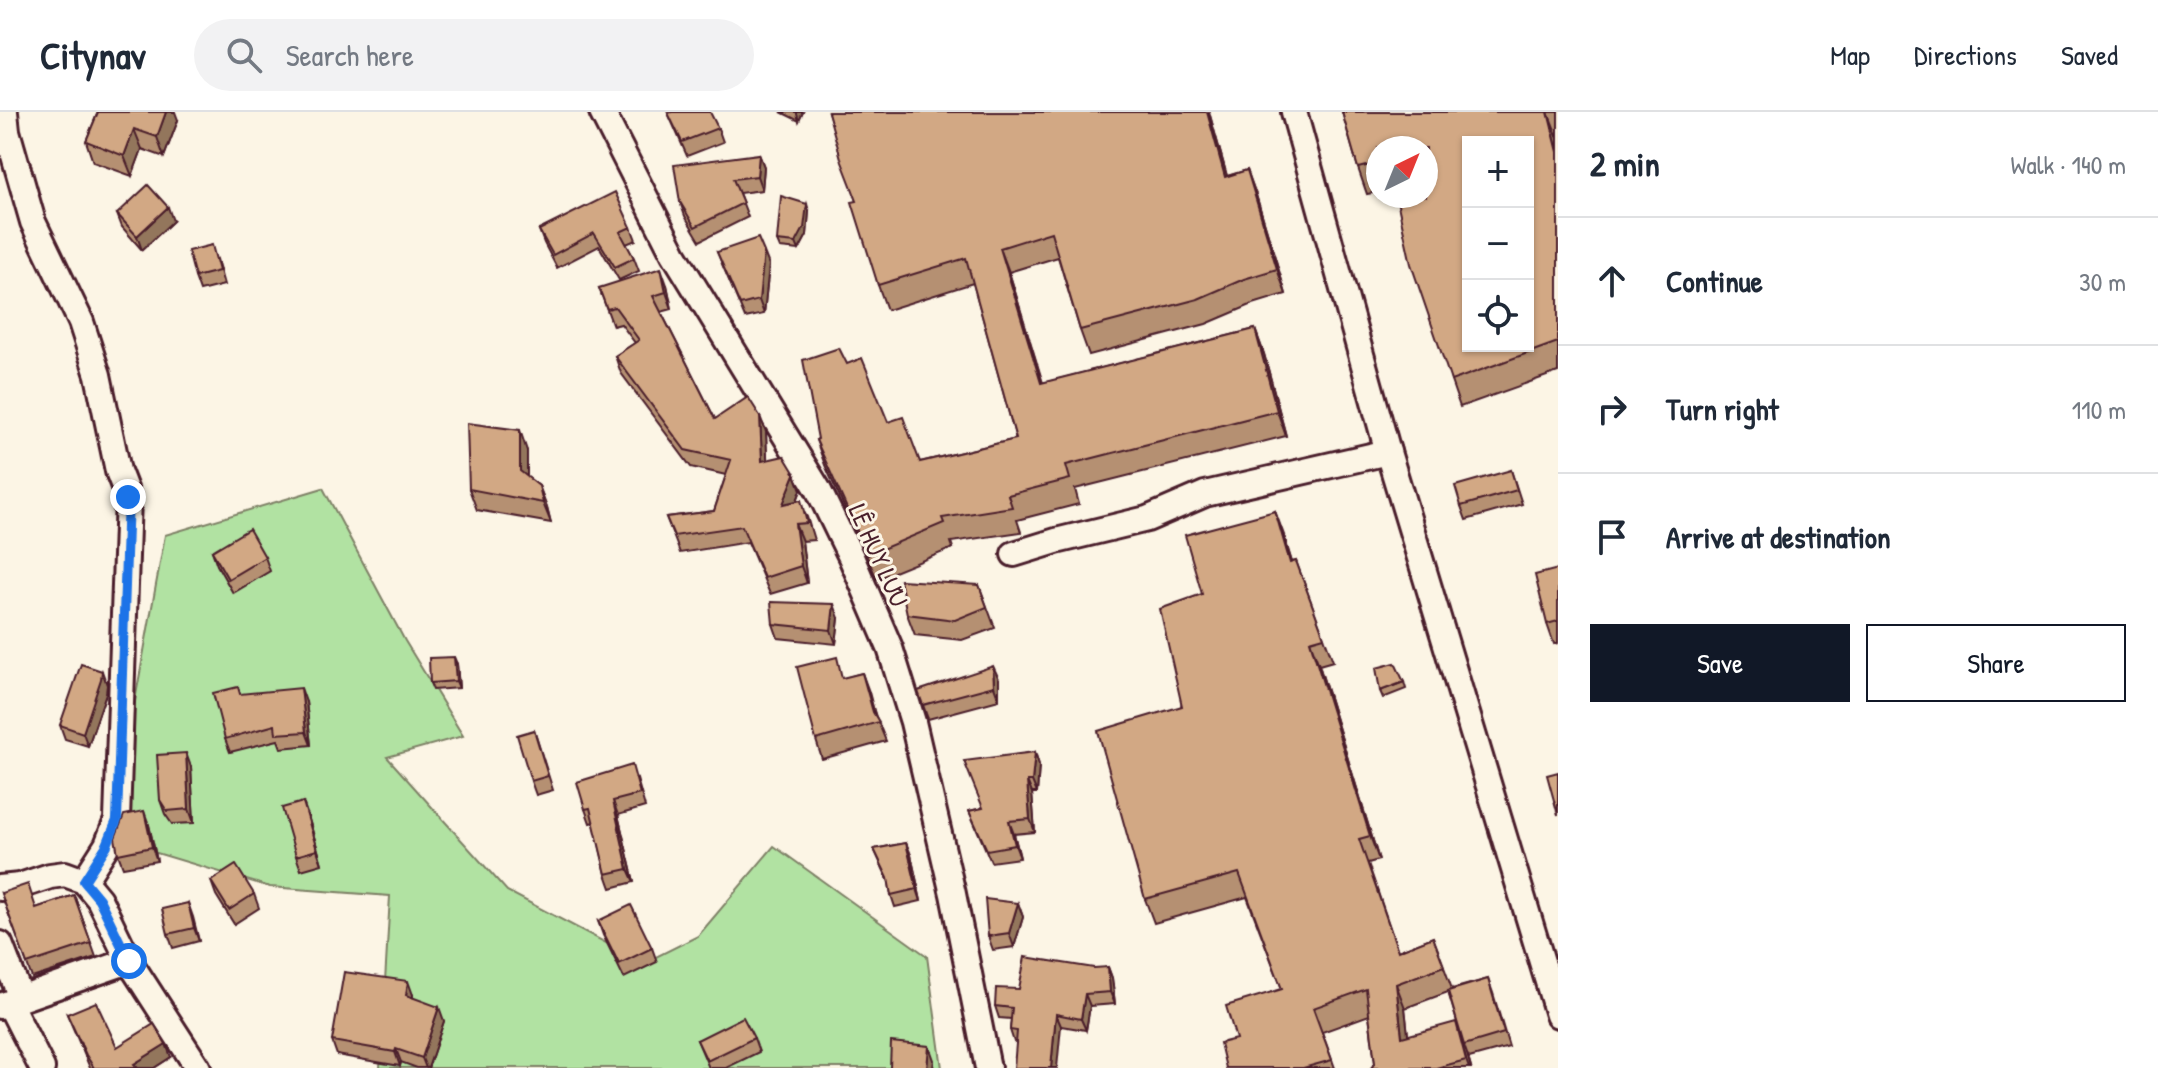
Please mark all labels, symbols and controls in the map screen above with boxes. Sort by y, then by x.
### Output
search box [194,19,754,91]
text: Citynav [40,29,146,81]
icon: search [222,33,266,77]
text: Search here [286,35,414,75]
text: Map [1830,36,1870,74]
text: Directions [1914,36,2017,74]
text: Saved [2061,36,2118,74]
north arrow [1366,136,1438,208]
map controls [1462,136,1534,352]
button: + [1462,136,1534,208]
text: 2 min [1590,141,1660,187]
text: Walk · 140 m [2010,147,2126,182]
button: − [1462,208,1534,280]
icon: ahead [1590,259,1634,303]
text: Continue [1666,261,1763,301]
text: 30 m [2079,264,2126,299]
button: locate [1462,280,1534,352]
icon: right [1590,387,1634,431]
text: Turn right [1666,389,1779,429]
text: 110 m [2072,392,2126,427]
route end [110,479,146,515]
street label: LÊ HUY LƯU [841,498,917,612]
icon: arrive [1590,515,1634,559]
text: Arrive at destination [1666,517,1891,557]
button: Save [1590,624,1850,702]
button: Share [1866,624,2126,702]
route start [111,943,147,979]

